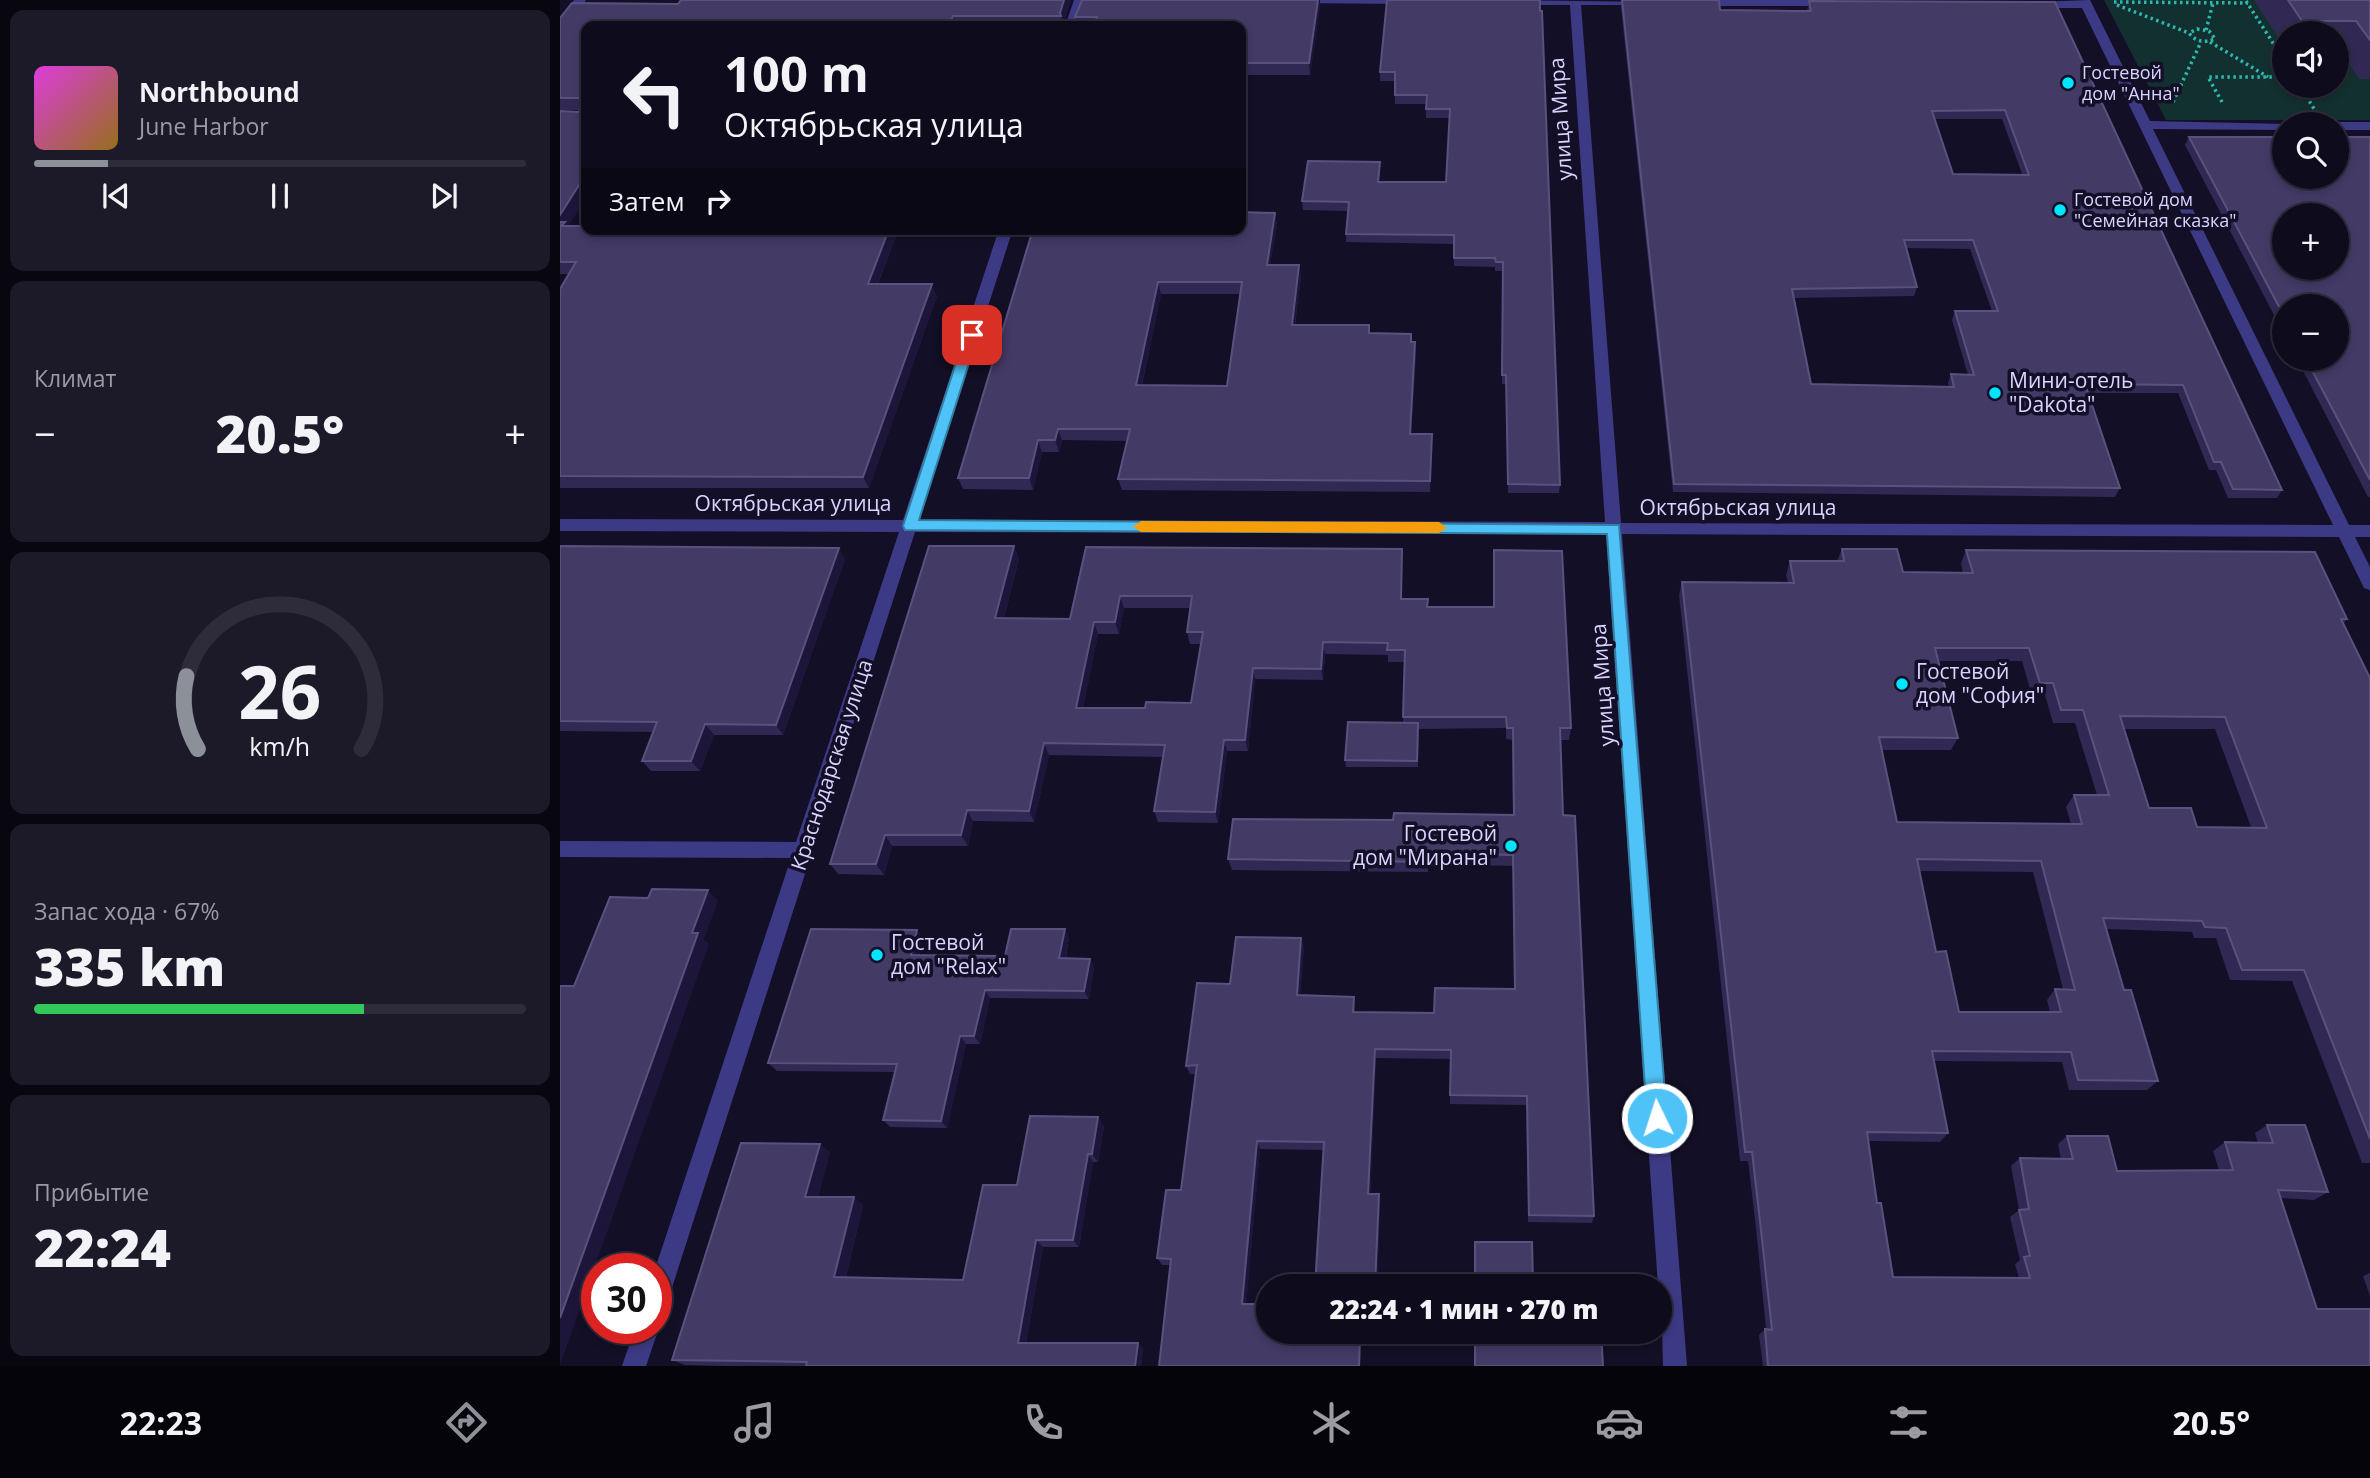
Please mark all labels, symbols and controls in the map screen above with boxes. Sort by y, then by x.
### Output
map controls [2272,21,2349,371]
button: sound [2272,21,2349,98]
text: 100 m [724,40,869,106]
icon: left [609,49,700,140]
street label: улица Мира [1542,57,1578,181]
place label: Гостевой дом "Анна" [2082,60,2180,105]
text: Northbound [139,74,300,110]
marker: Гостевой дом "Анна" [2060,75,2076,91]
text: Октябрьская улица [724,103,1024,146]
text: June Harbor [139,110,269,142]
button: search [2272,112,2349,189]
icon: previous [97,177,135,215]
icon: pause [261,177,299,215]
icon: next [425,177,463,215]
icon: right [699,182,737,220]
text: Затем [609,183,685,219]
place label: Гостевой дом "Семейная сказка" [2074,187,2237,232]
marker: Гостевой дом "Семейная сказка" [2052,202,2068,218]
button: + [2272,203,2349,280]
button: − [2272,294,2349,371]
pin [942,305,1002,365]
icon: arrive [953,316,991,354]
text: Климат [34,362,116,394]
place label: Мини-отель "Dakota" [2009,366,2133,418]
marker: Мини-отель "Dakota" [1987,385,2003,401]
text: 20.5° [216,397,344,468]
text: − [34,407,56,459]
text: + [504,407,526,459]
street label: Октябрьская улица [695,489,891,517]
street label: Октябрьская улица [1640,493,1836,521]
street label: улица Мира [1584,623,1620,747]
text: 26 [238,641,322,740]
street label: Краснодарская улица [784,656,878,874]
place label: Гостевой дом "София" [1916,657,2044,709]
marker: Гостевой дом "София" [1894,676,1910,692]
text: km/h [250,729,310,763]
place label: Гостевой дом "Мирана" [1353,819,1497,871]
marker: Гостевой дом "Мирана" [1503,838,1519,854]
text: Запас хода · 67% [34,895,219,927]
place label: Гостевой дом "Relax" [891,928,1006,980]
text: 335 km [34,930,225,1001]
marker: Гостевой дом "Relax" [869,947,885,963]
position arrow [1620,1081,1694,1155]
text: Прибытие [34,1176,149,1208]
text: 22:24 [34,1211,171,1282]
speed limit sign: 30 [581,1253,672,1344]
text: 22:24 · 1 мин · 270 m [1329,1291,1599,1327]
icon: directions [442,1398,491,1447]
icon: music [730,1398,779,1447]
icon: phone [1019,1398,1068,1447]
icon: climate [1307,1398,1356,1447]
icon: car [1595,1398,1644,1447]
icon: filters [1884,1398,1933,1447]
text: 22:23 [120,1401,202,1444]
text: 20.5° [2172,1401,2250,1444]

